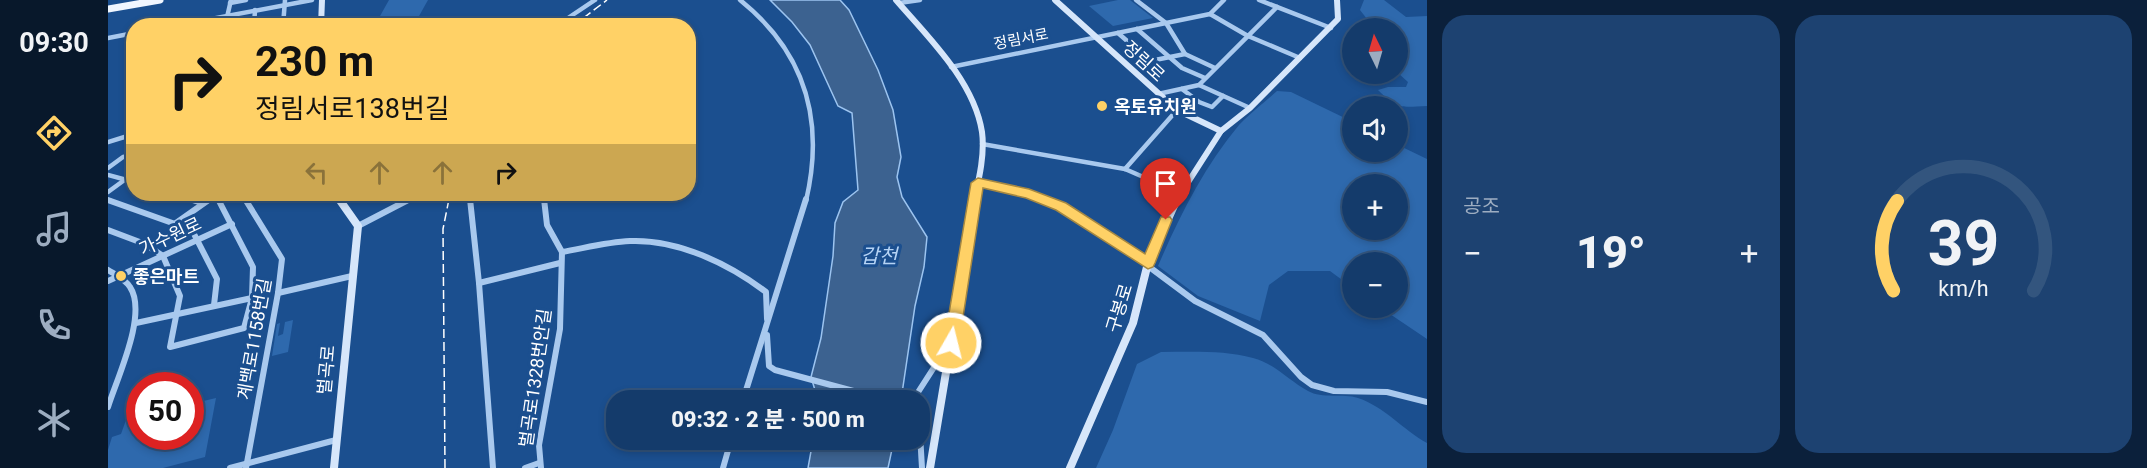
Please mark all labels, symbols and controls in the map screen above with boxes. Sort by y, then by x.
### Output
north arrow [1342,18,1408,84]
map controls [1342,18,1408,318]
street label: 정림서로 [992,25,1050,53]
text: 09:30 [19,27,89,59]
street label: 정림로 [1119,36,1169,86]
text: 230 m [255,37,374,86]
icon: right [156,42,234,120]
text: 정림서로138번길 [255,93,450,125]
place label: 옥토유치원 [1114,96,1197,117]
button: sound [1342,96,1408,162]
marker: 옥토유치원 [1095,99,1109,113]
icon: directions [33,112,75,154]
icon: left [300,156,333,189]
icon: ahead [363,156,396,189]
icon: ahead [426,156,459,189]
icon: right [489,156,522,189]
pin [1140,158,1191,220]
icon: arrive [1149,167,1182,200]
button: + [1342,174,1408,240]
text: 공조 [1463,194,1500,218]
text: 39 [1927,207,1999,280]
icon: music [33,208,75,250]
street label: 가수원로 [136,212,204,260]
text: 19° [1576,226,1646,279]
text: − [1463,234,1482,273]
text: + [1740,234,1759,273]
water label: 갑천 [861,244,900,268]
button: − [1342,252,1408,318]
place label: 좋은마트 [133,266,199,287]
marker: 좋은마트 [114,269,128,283]
street label: 계백로1158번길 [233,276,275,402]
text: km/h [1938,276,1988,301]
street label: 구봉로 [1102,281,1136,335]
icon: phone [33,304,75,346]
street label: 벌곡로1328번안길 [515,307,555,449]
position arrow [919,311,983,375]
street label: 벌곡로 [313,344,339,396]
speed limit sign: 50 [126,372,204,450]
icon: climate [33,399,75,441]
text: 09:32 · 2 분 · 500 m [671,407,865,432]

